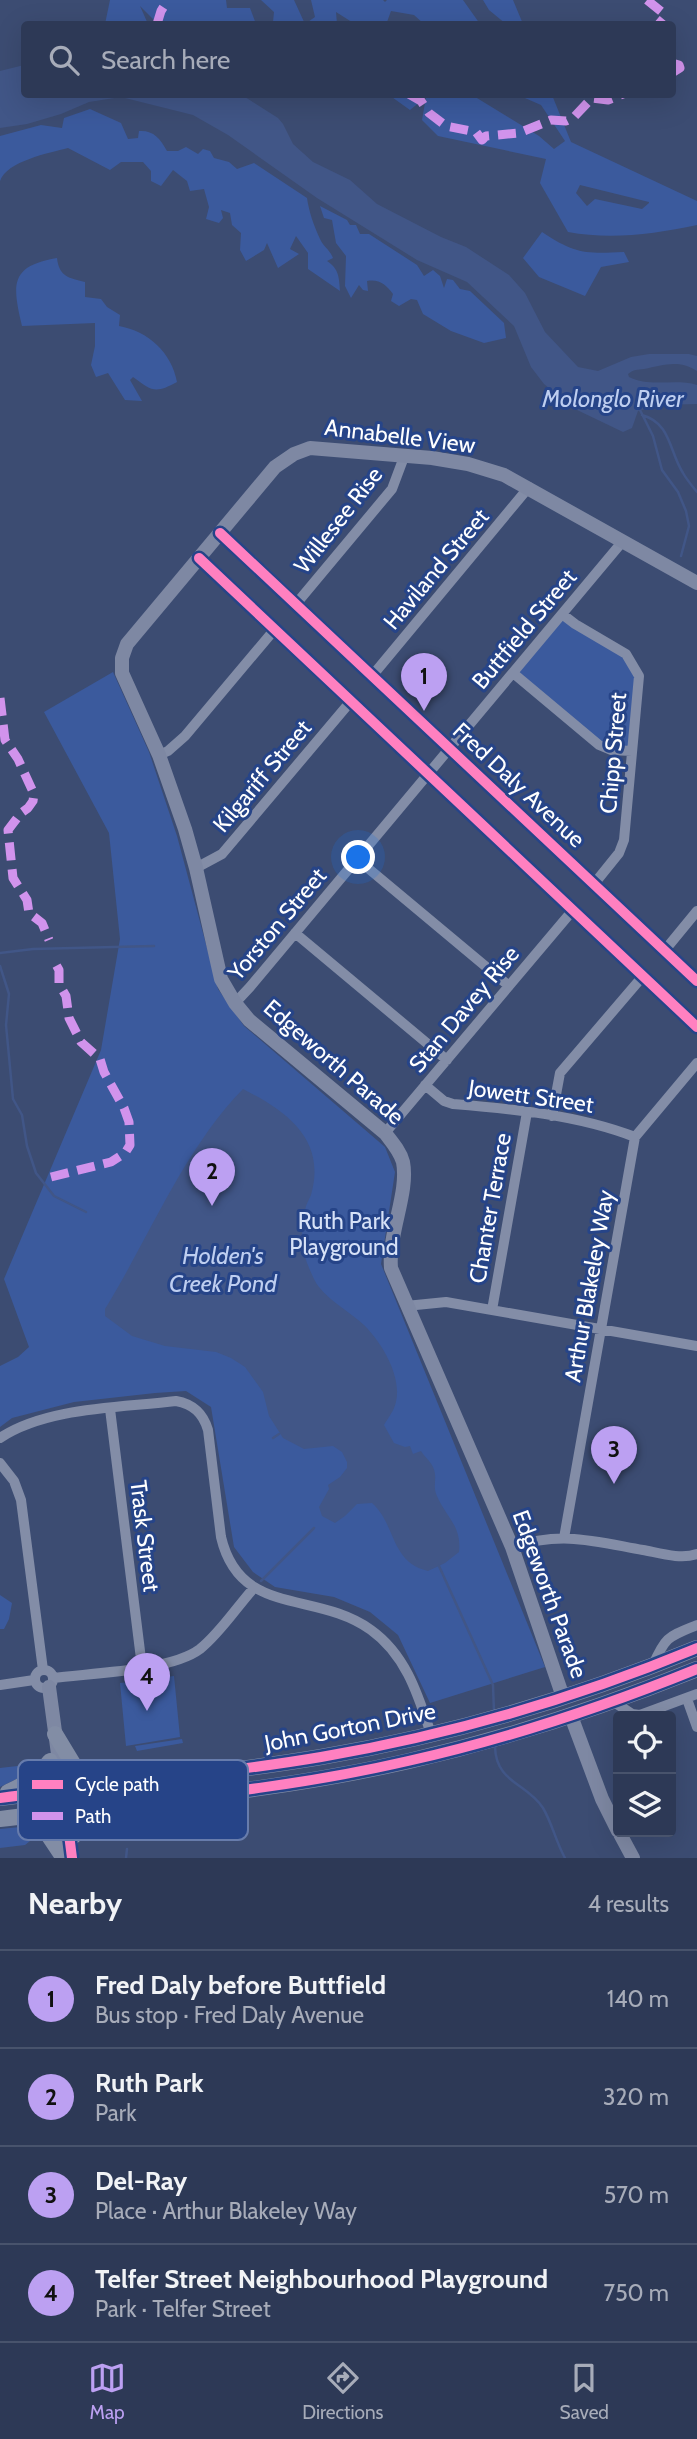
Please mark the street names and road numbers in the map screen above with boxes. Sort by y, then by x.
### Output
street label: Annabelle View [323,413,477,459]
street label: Willesee Rise [288,461,388,579]
street label: Haviland Street [377,503,495,635]
street label: Buttfield Street [466,563,582,695]
street label: Chipp Street [594,691,632,815]
street label: Kilgariff Street [207,714,317,838]
street label: Fred Daly Avenue [447,717,591,853]
street label: Yorston Street [221,862,332,987]
street label: Stan Davey Rise [403,940,525,1078]
street label: Edgeworth Parade [258,993,410,1131]
street label: Jowett Street [466,1073,596,1119]
street label: Chanter Terrace [463,1131,517,1285]
street label: Arthur Blakeley Way [558,1187,620,1384]
street label: Trask Street [124,1478,166,1594]
street label: Edgeworth Parade [507,1506,593,1682]
street label: John Gorton Drive [261,1697,438,1758]

